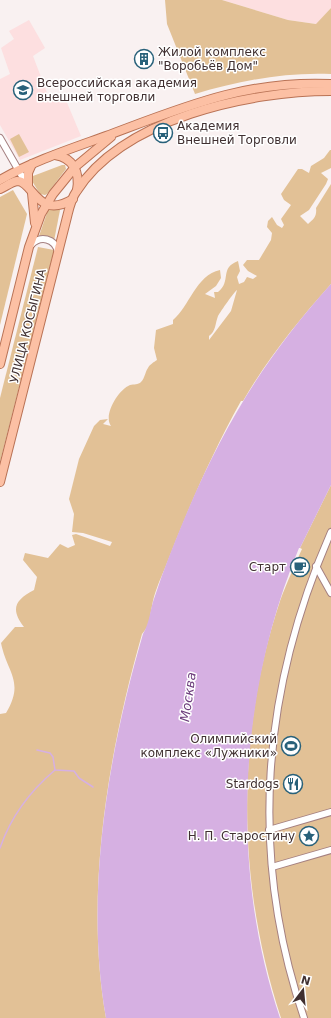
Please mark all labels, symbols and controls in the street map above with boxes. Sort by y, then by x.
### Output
place label: Жилой комплекс "Воробьёв Дом" [158,45,266,73]
building icon: Жилой комплекс "Воробьёв Дом" [133,48,155,70]
place label: Всероссийская академия внешней торговли [37,76,197,104]
school or university icon: Всероссийская академия внешней торговли [12,79,34,101]
place label: Академия Внешней Торговли [177,119,297,147]
bus stop icon: Академия Внешней Торговли [152,122,174,144]
street label: УЛИЦА КОСЫГИНА [7,267,49,385]
cafe icon: Старт [289,556,311,578]
place label: Старт [249,560,286,574]
water label: Москва [177,671,199,723]
place label: Олимпийский комплекс «Лужники» [140,732,277,760]
sports icon: Олимпийский комплекс «Лужники» [280,735,302,757]
restaurant icon: Stardogs [282,773,304,795]
place label: Stardogs [226,777,279,791]
place icon: Н. П. Старостину [298,825,320,847]
place label: Н. П. Старостину [188,829,295,843]
north arrow [283,970,323,1010]
text: N [299,973,312,988]

